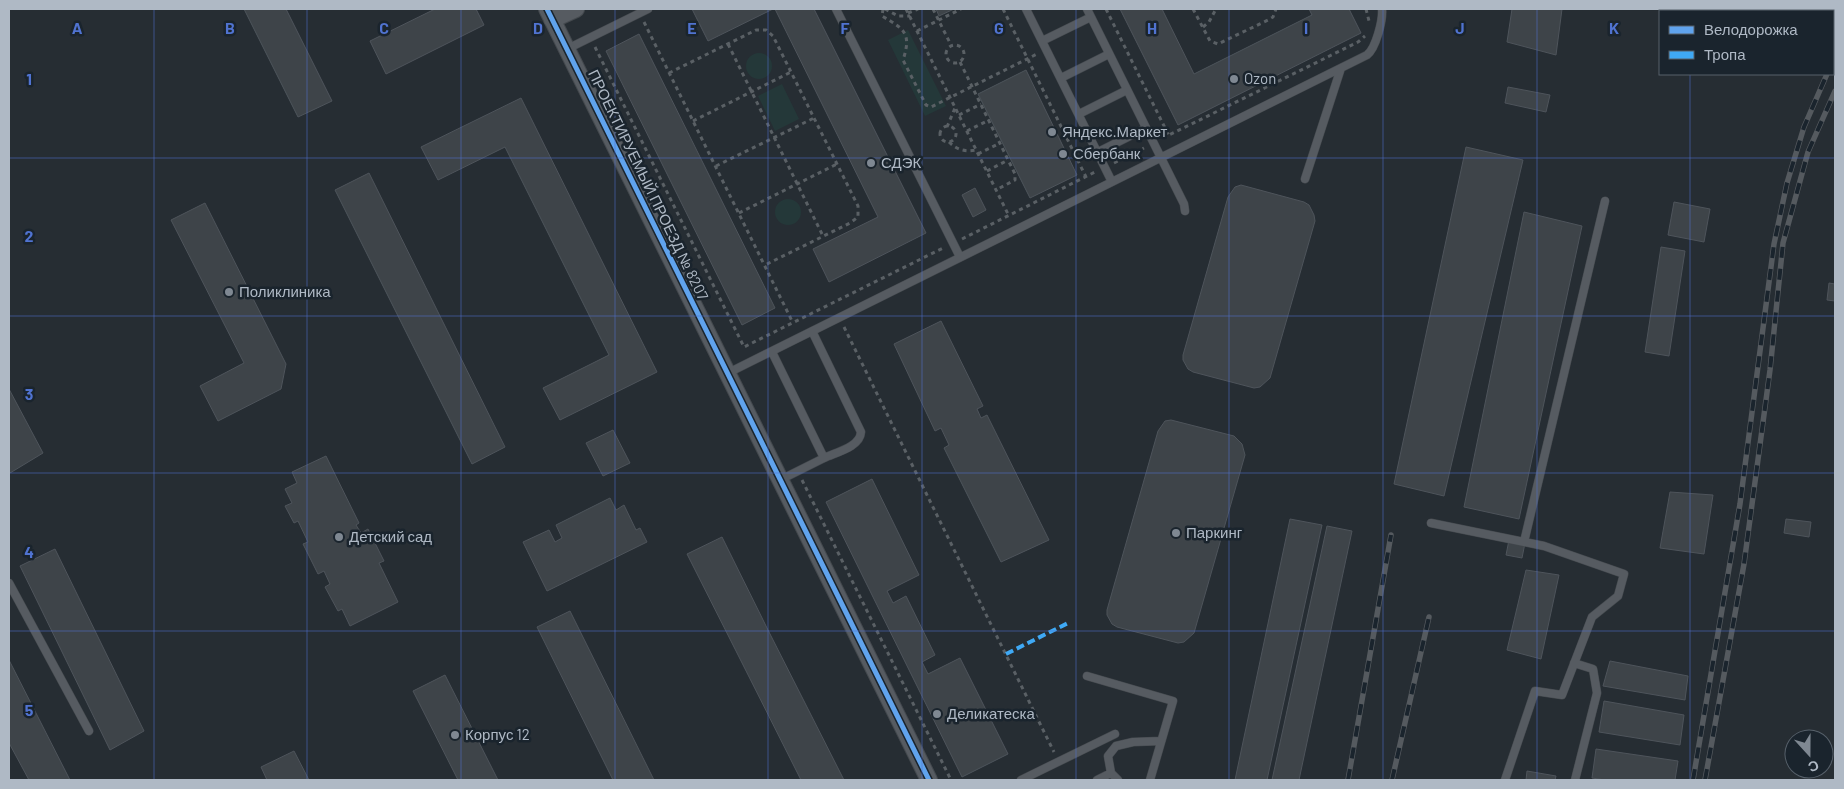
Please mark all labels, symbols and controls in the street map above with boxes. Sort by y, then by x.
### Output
legend [1659,10,1834,75]
text: A [72,18,83,37]
text: B [225,18,235,37]
text: C [379,18,389,37]
text: D [533,18,543,37]
text: E [687,18,697,37]
text: F [841,18,850,37]
text: G [994,18,1004,37]
text: H [1147,18,1157,37]
text: I [1304,18,1308,37]
text: J [1455,18,1465,37]
text: K [1609,18,1619,37]
text: Велодорожка [1704,20,1798,38]
text: Тропа [1704,45,1746,63]
street label: ПРОЕКТИРУЕМЫЙ ПРОЕЗД № 8207 [585,66,713,303]
text: 1 [26,69,32,88]
place label: Ozon [1244,69,1276,87]
marker: Ozon [1228,73,1240,85]
place label: Яндекс.Маркет [1062,122,1168,140]
marker: Яндекс.Маркет [1046,126,1058,138]
place label: Сбербанк [1073,144,1141,162]
marker: Сбербанк [1057,148,1069,160]
place label: СДЭК [881,153,921,171]
marker: СДЭК [865,157,877,169]
text: 2 [25,226,34,245]
place label: Поликлиника [239,282,331,300]
marker: Поликлиника [223,286,235,298]
text: 3 [25,384,33,403]
place label: Паркинг [1186,523,1243,541]
place label: Детский сад [349,527,432,545]
marker: Паркинг [1170,527,1182,539]
marker: Детский сад [333,531,345,543]
text: 4 [24,542,34,561]
text: 5 [25,700,34,719]
place label: Деликатеска [947,704,1035,722]
marker: Деликатеска [931,708,943,720]
place label: Корпус 12 [465,725,530,743]
marker: Корпус 12 [449,729,461,741]
north arrow [1784,729,1834,779]
text: С [1806,757,1822,776]

